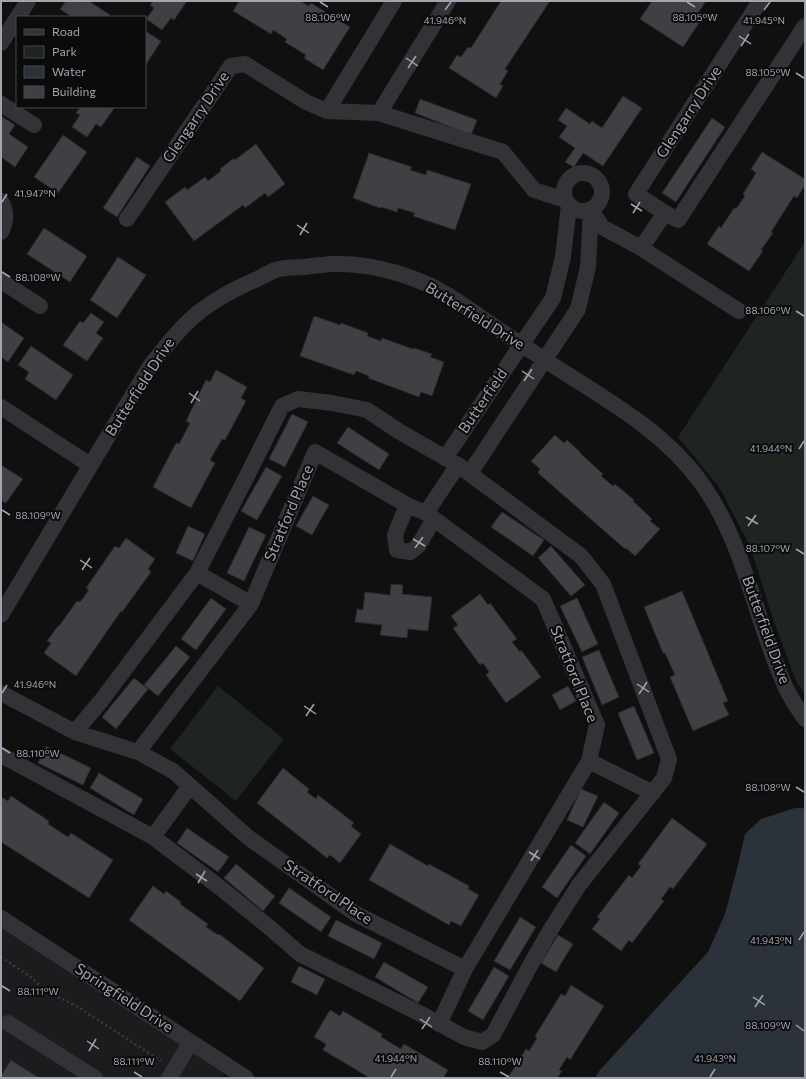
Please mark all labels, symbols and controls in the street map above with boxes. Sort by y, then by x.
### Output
text: 88.106°W [305,11,351,23]
text: 88.105°W [672,11,718,23]
text: 41.946°N [424,14,466,26]
text: 41.945°N [743,14,785,26]
legend [16,16,146,108]
text: Road [52,24,80,38]
text: Park [52,44,78,58]
street label: Glengarry Drive [652,62,725,161]
text: Water [52,64,86,78]
text: 88.105°W [745,66,791,78]
street label: Glengarry Drive [158,67,232,165]
text: Building [52,84,96,98]
text: 41.947°N [14,187,56,199]
text: 88.108°W [15,271,61,283]
street label: Butterfield Drive [423,277,528,353]
text: 88.106°W [745,304,791,316]
street label: Butterfield Drive [101,334,178,439]
street label: Butterfield [454,365,510,436]
text: 41.944°N [750,442,792,454]
street label: Stratford Place [260,462,316,563]
text: 88.109°W [15,509,61,521]
text: 88.107°W [746,542,790,554]
street label: Butterfield Drive [739,573,795,686]
street label: Stratford Place [547,623,603,725]
text: 41.946°N [14,678,56,690]
text: 88.110°W [16,747,60,759]
text: 88.108°W [745,781,791,793]
street label: Stratford Place [281,855,376,927]
text: 41.943°N [750,934,792,946]
street label: Springfield Drive [72,959,177,1036]
text: 88.111°W [17,985,59,997]
text: 88.109°W [745,1019,791,1031]
text: 41.944°N [375,1052,417,1064]
text: 41.943°N [694,1052,736,1064]
text: 88.111°W [113,1055,155,1067]
text: 88.110°W [478,1055,522,1067]

